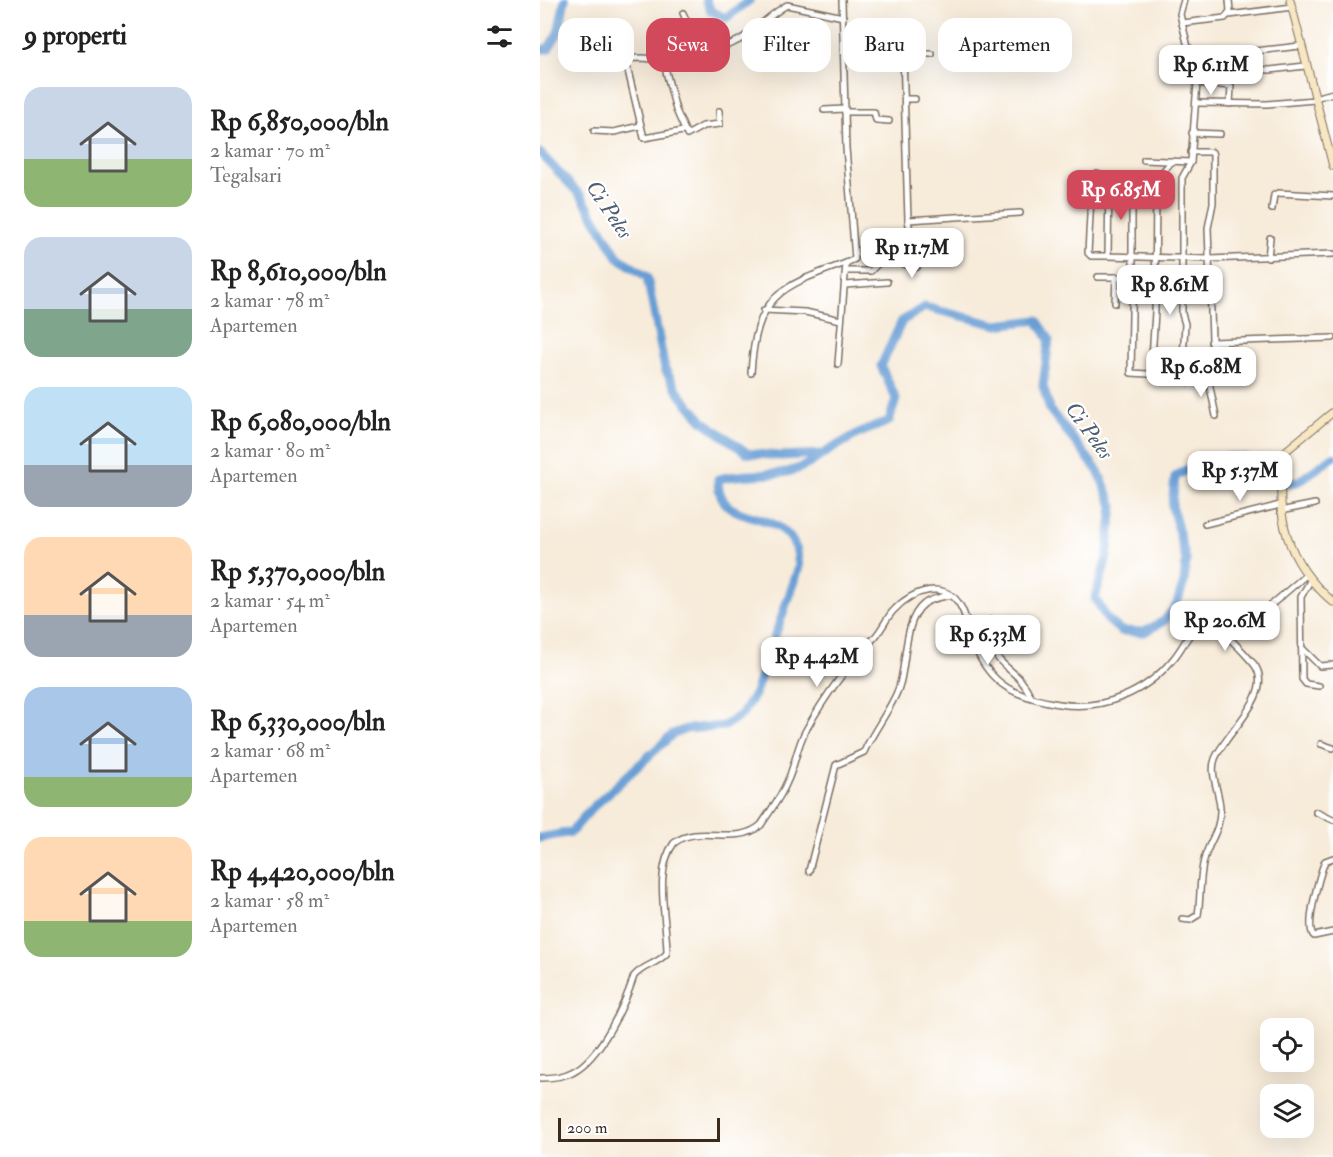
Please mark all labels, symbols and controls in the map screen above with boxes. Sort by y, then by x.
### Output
chip: Beli [558,18,634,72]
chip: Sewa [646,18,730,72]
chip: Filter [742,18,831,72]
chip: Baru [843,18,926,72]
chip: Apartemen [938,18,1072,72]
text: 9 properti [24,20,127,52]
icon: filters [483,20,516,53]
pin: Rp 6.11M [1149,45,1273,96]
text: Rp 6.11M [1173,52,1249,77]
text: Rp 6,850,000/bln [210,106,389,138]
icon: home [72,111,144,183]
text: 2 kamar · 70 m² [210,138,330,163]
text: Tegalsari [210,163,282,188]
pin: Rp 6.85M [1059,170,1183,221]
water label: Ci Peles [579,175,639,245]
text: Rp 6.85M [1081,177,1161,202]
pin: Rp 11.7M [850,228,974,279]
text: Rp 11.7M [875,235,949,260]
text: Rp 8,610,000/bln [210,256,387,288]
icon: home [72,261,144,333]
pin: Rp 8.61M [1108,265,1232,316]
text: Rp 8.61M [1131,272,1209,297]
text: 2 kamar · 78 m² [210,288,329,313]
text: Apartemen [210,313,297,338]
pin: Rp 6.08M [1139,347,1263,398]
text: Rp 6.08M [1160,354,1242,379]
water label: Ci Peles [1059,396,1120,466]
text: Rp 6,080,000/bln [210,406,391,438]
icon: home [72,411,144,483]
text: 2 kamar · 80 m² [210,438,331,463]
pin: Rp 5.37M [1178,451,1302,502]
text: Rp 5.37M [1201,458,1279,483]
text: Apartemen [210,463,297,488]
text: Rp 5,370,000/bln [210,556,385,588]
icon: home [72,561,144,633]
text: 2 kamar · 54 m² [210,588,330,613]
pin: Rp 20.6M [1163,601,1287,652]
text: Rp 20.6M [1184,608,1266,633]
text: Apartemen [210,613,297,638]
pin: Rp 6.33M [926,615,1050,666]
text: Rp 6.33M [949,622,1027,647]
pin: Rp 4.42M [755,637,879,688]
text: Rp 4.42M [775,644,859,669]
text: Rp 6,330,000/bln [210,706,385,738]
icon: home [72,711,144,783]
text: 2 kamar · 68 m² [210,738,330,763]
text: Apartemen [210,763,297,788]
text: Rp 4,420,000/bln [210,856,395,888]
icon: home [72,861,144,933]
text: 2 kamar · 58 m² [210,888,329,913]
text: Apartemen [210,913,297,938]
map controls [1260,1018,1314,1138]
button: locate [1260,1018,1314,1072]
button: layers [1260,1084,1314,1138]
scale bar [558,1115,720,1142]
text: 200 m [567,1118,607,1138]

